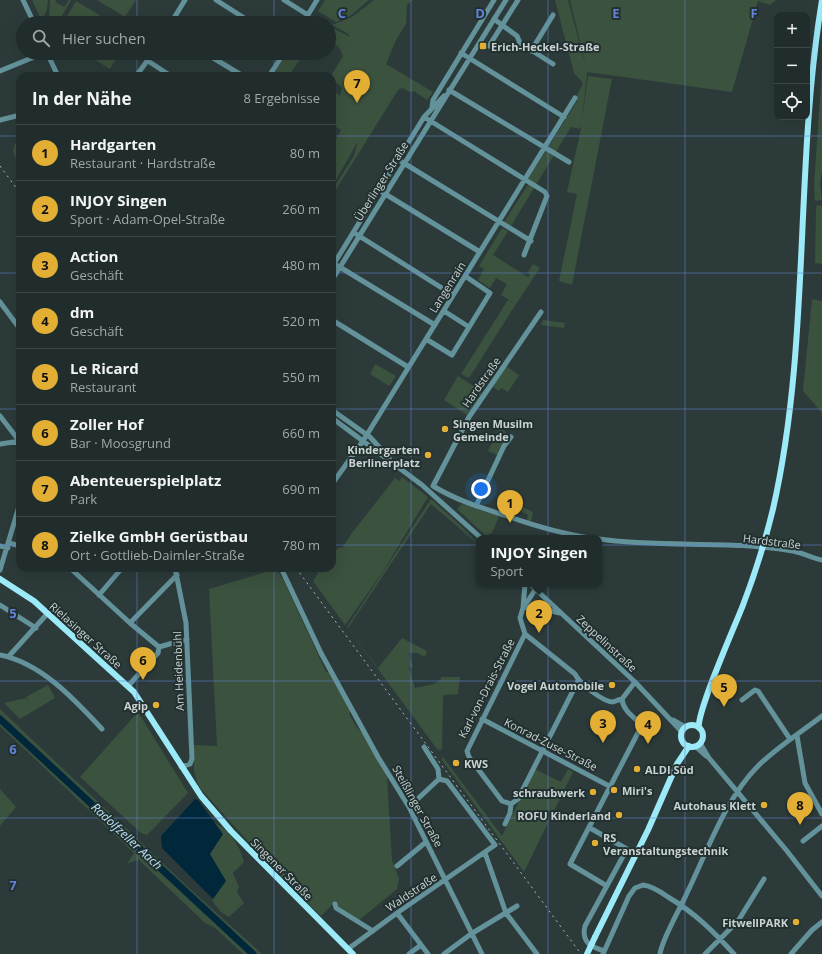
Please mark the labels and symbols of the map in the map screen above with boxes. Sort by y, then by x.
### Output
text: C [338,4,346,22]
text: D [475,4,485,22]
text: E [612,4,620,22]
text: F [750,4,758,22]
place label: Erich-Heckel-Straße [491,39,600,54]
marker: Erich-Heckel-Straße [478,41,488,51]
pin: 7 [344,70,370,103]
street label: Überlinger Straße [351,139,411,223]
street label: Langenrain [425,259,469,315]
street label: Hardstraße [458,354,504,410]
place label: Singen Musilm Gemeinde [453,416,533,444]
marker: Singen Musilm Gemeinde [440,424,450,434]
place label: Kindergarten Berlinerplatz [347,442,421,470]
marker: Kindergarten Berlinerplatz [423,450,433,460]
your location [471,479,491,499]
pin: 1 [497,490,523,523]
street label: Hardstraße [742,530,802,552]
street label: Rielasinger Straße [47,598,125,672]
pin: 2 [526,600,552,633]
text: 5 [9,604,17,622]
street label: Zeppelinstraße [574,611,640,675]
street label: Am Heidenbühl [169,631,187,711]
street label: Karl-von-Drais-Straße [454,636,518,740]
pin: 6 [130,647,156,680]
pin: 5 [711,674,737,707]
place label: Vogel Automobile [507,678,605,693]
marker: Vogel Automobile [607,680,617,690]
place label: Agip [124,698,148,713]
marker: Agip [151,700,161,710]
pin: 3 [590,710,616,743]
pin: 4 [635,711,661,744]
street label: Konrad-Zuse-Straße [502,714,600,774]
text: 6 [9,740,17,758]
place label: KWS [464,756,488,771]
marker: KWS [451,758,461,768]
place label: ALDI Süd [645,762,694,777]
street label: Steißlinger Straße [389,763,447,849]
marker: ALDI Süd [632,764,642,774]
place label: Miri's [622,783,653,798]
place label: schraubwerk [513,785,585,800]
marker: Miri's [609,785,619,795]
marker: schraubwerk [588,787,598,797]
pin: 8 [787,792,813,825]
place label: Autohaus Klett [673,798,756,813]
water label: Radolfzeller Aach [88,799,166,873]
marker: Autohaus Klett [759,800,769,810]
place label: ROFU Kinderland [517,808,611,823]
marker: ROFU Kinderland [614,810,624,820]
place label: RS Veranstaltungstechnik [603,830,728,858]
street label: Singener Straße [248,835,316,903]
marker: RS Veranstaltungstechnik [590,838,600,848]
street label: Waldstraße [383,869,439,915]
text: 7 [9,876,17,894]
place label: FitwellPARK [722,915,789,930]
marker: FitwellPARK [791,917,801,927]

